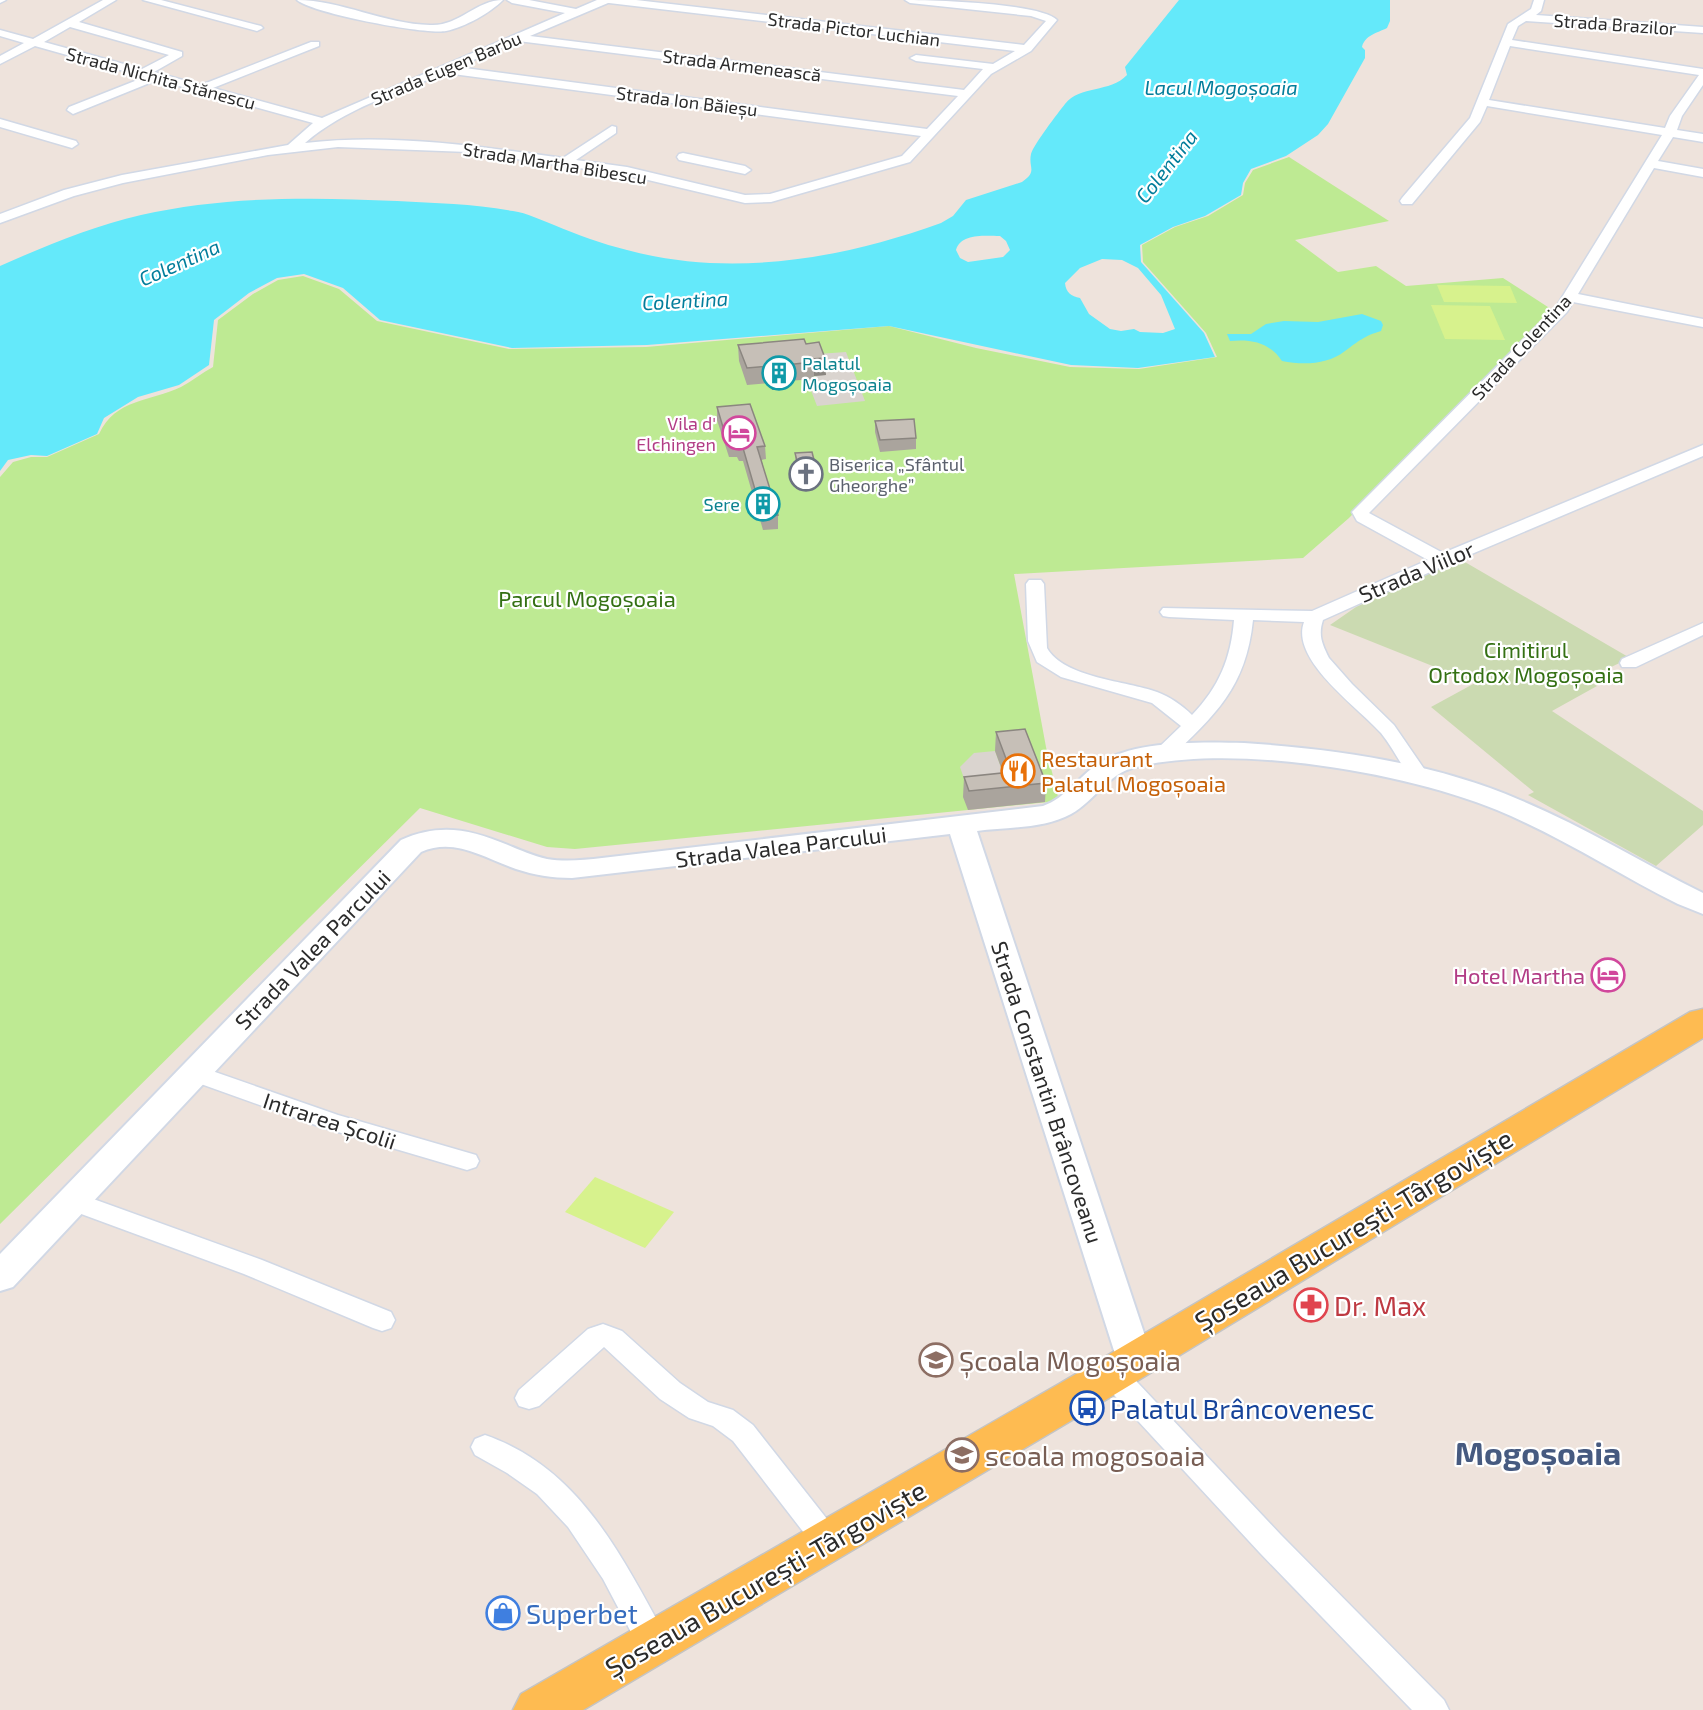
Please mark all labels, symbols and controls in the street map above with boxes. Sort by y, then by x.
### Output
street label: Strada Pictor Luchian [767,8,941,50]
street label: Strada Brazilor [1553,9,1677,39]
street label: Strada Eugen Barbu [367,26,525,110]
street label: Strada Nichita Stănescu [64,42,258,114]
street label: Strada Armenească [662,44,822,86]
water label: Lacul Mogoșoaia [1144,75,1298,101]
street label: Strada Ion Băieșu [615,81,759,122]
water label: Colentina [1130,125,1202,207]
street label: Strada Martha Bibescu [461,138,649,188]
water label: Colentina [135,234,223,290]
water label: Colentina [641,286,729,314]
street label: Strada Colentina [1467,290,1575,404]
place label: Palatul Mogoșoaia [802,352,892,396]
building icon: Palatul Mogoșoaia [761,355,797,391]
place label: Vila d' Elchingen [636,412,716,455]
hotel icon: Vila d' Elchingen [721,415,757,451]
place label: Biserica „Sfântul Gheorghe” [829,453,965,496]
church icon: Biserica „Sfântul Gheorghe” [788,456,824,492]
building icon: Sere [745,486,781,522]
place label: Sere [704,493,740,515]
street label: Strada Viilor [1354,535,1478,607]
park label: Parcul Mogoșoaia [498,585,676,613]
park label: Cimitirul Ortodox Mogoșoaia [1428,636,1624,689]
place label: Restaurant Palatul Mogoșoaia [1041,745,1226,798]
restaurant icon: Restaurant Palatul Mogoșoaia [1000,753,1036,789]
street label: Strada Valea Parcului [674,820,888,872]
street label: Strada Valea Parcului [229,864,395,1034]
street label: Strada Constantin Brâncoveanu [987,938,1109,1246]
hotel icon: Hotel Martha [1590,957,1626,993]
place label: Hotel Martha [1453,962,1585,988]
street label: Intrarea Școlii [260,1086,400,1156]
street label: Șoseaua București-Târgoviște [1188,1121,1519,1339]
pharmacy icon: Dr. Max [1293,1287,1329,1323]
place label: Dr. Max [1334,1289,1426,1321]
school or university icon: Școala Mogoșoaia [918,1342,954,1378]
place label: Școala Mogoșoaia [959,1344,1181,1379]
bus stop icon: Palatul Brâncovenesc [1069,1390,1105,1426]
place label: Palatul Brâncovenesc [1110,1392,1375,1424]
district label: Mogoșoaia [1455,1433,1621,1474]
school or university icon: scoala mogosoaia [944,1437,980,1473]
place label: scoala mogosoaia [985,1439,1205,1472]
street label: Șoseaua București-Târgoviște [599,1473,933,1686]
shop icon: Superbet [485,1595,521,1631]
place label: Superbet [526,1597,638,1630]

